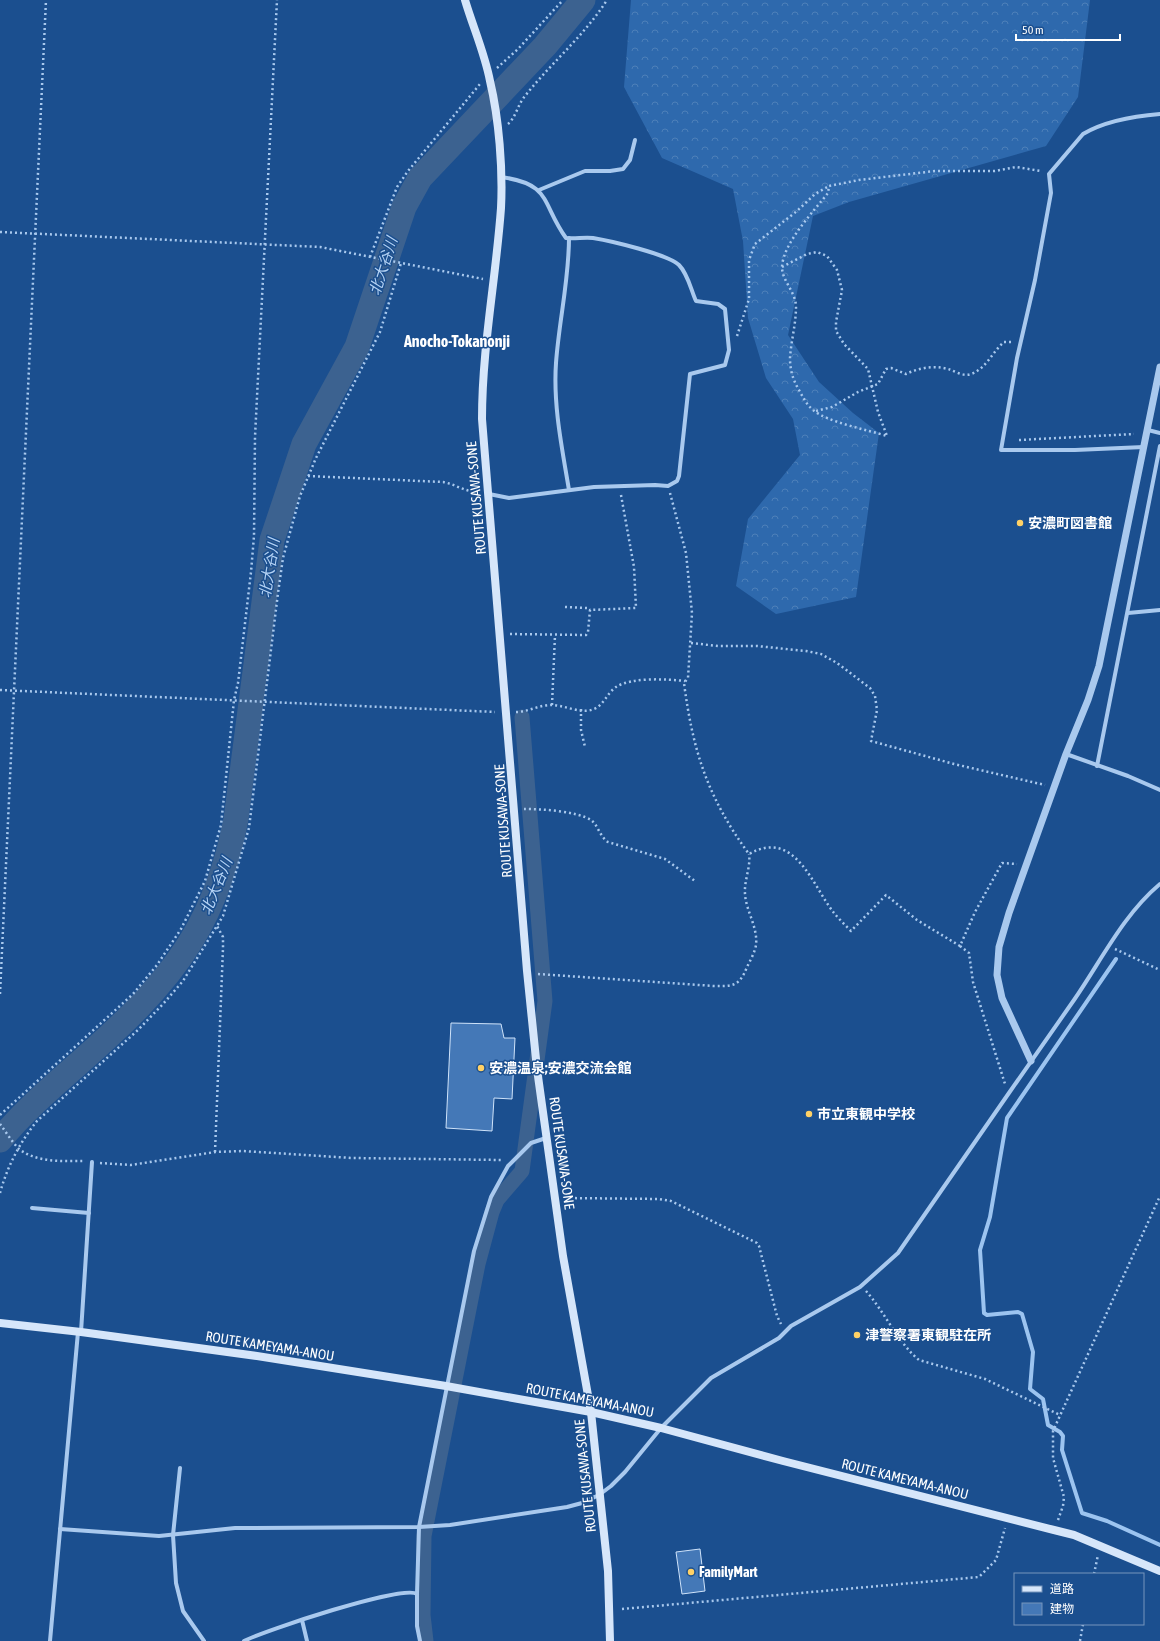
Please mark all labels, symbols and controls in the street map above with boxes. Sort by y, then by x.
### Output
scale bar [1016,16,1120,42]
text: 50 m [1022,23,1044,37]
water label: 北大谷川 [366,233,401,297]
district label: Anocho-Tokanonji [403,332,510,350]
street label: ROUTE KUSAWA-SONE [463,441,489,555]
place label: 安濃町図書館 [1028,515,1112,531]
marker: 安濃町図書館 [1015,518,1025,528]
water label: 北大谷川 [256,535,282,599]
street label: ROUTE KUSAWA-SONE [491,764,515,878]
water label: 北大谷川 [197,853,236,917]
place label: 安濃温泉;安濃交流会館 [489,1060,632,1076]
marker: 安濃温泉;安濃交流会館 [476,1063,486,1073]
street label: ROUTE KUSAWA-SONE [546,1096,578,1210]
place label: 市立東観中学校 [817,1106,915,1122]
marker: 市立東観中学校 [804,1109,814,1119]
place label: 津警察署東観駐在所 [865,1327,991,1343]
street label: ROUTE KAMEYAMA-ANOU [205,1328,335,1364]
marker: 津警察署東観駐在所 [852,1330,862,1340]
street label: ROUTE KAMEYAMA-ANOU [525,1380,655,1420]
street label: ROUTE KUSAWA-SONE [571,1419,599,1533]
street label: ROUTE KAMEYAMA-ANOU [840,1456,970,1502]
place label: FamilyMart [699,1564,757,1580]
marker: FamilyMart [686,1567,696,1577]
legend [1014,1573,1144,1625]
text: 道路 [1050,1582,1074,1596]
text: 建物 [1050,1602,1074,1616]

